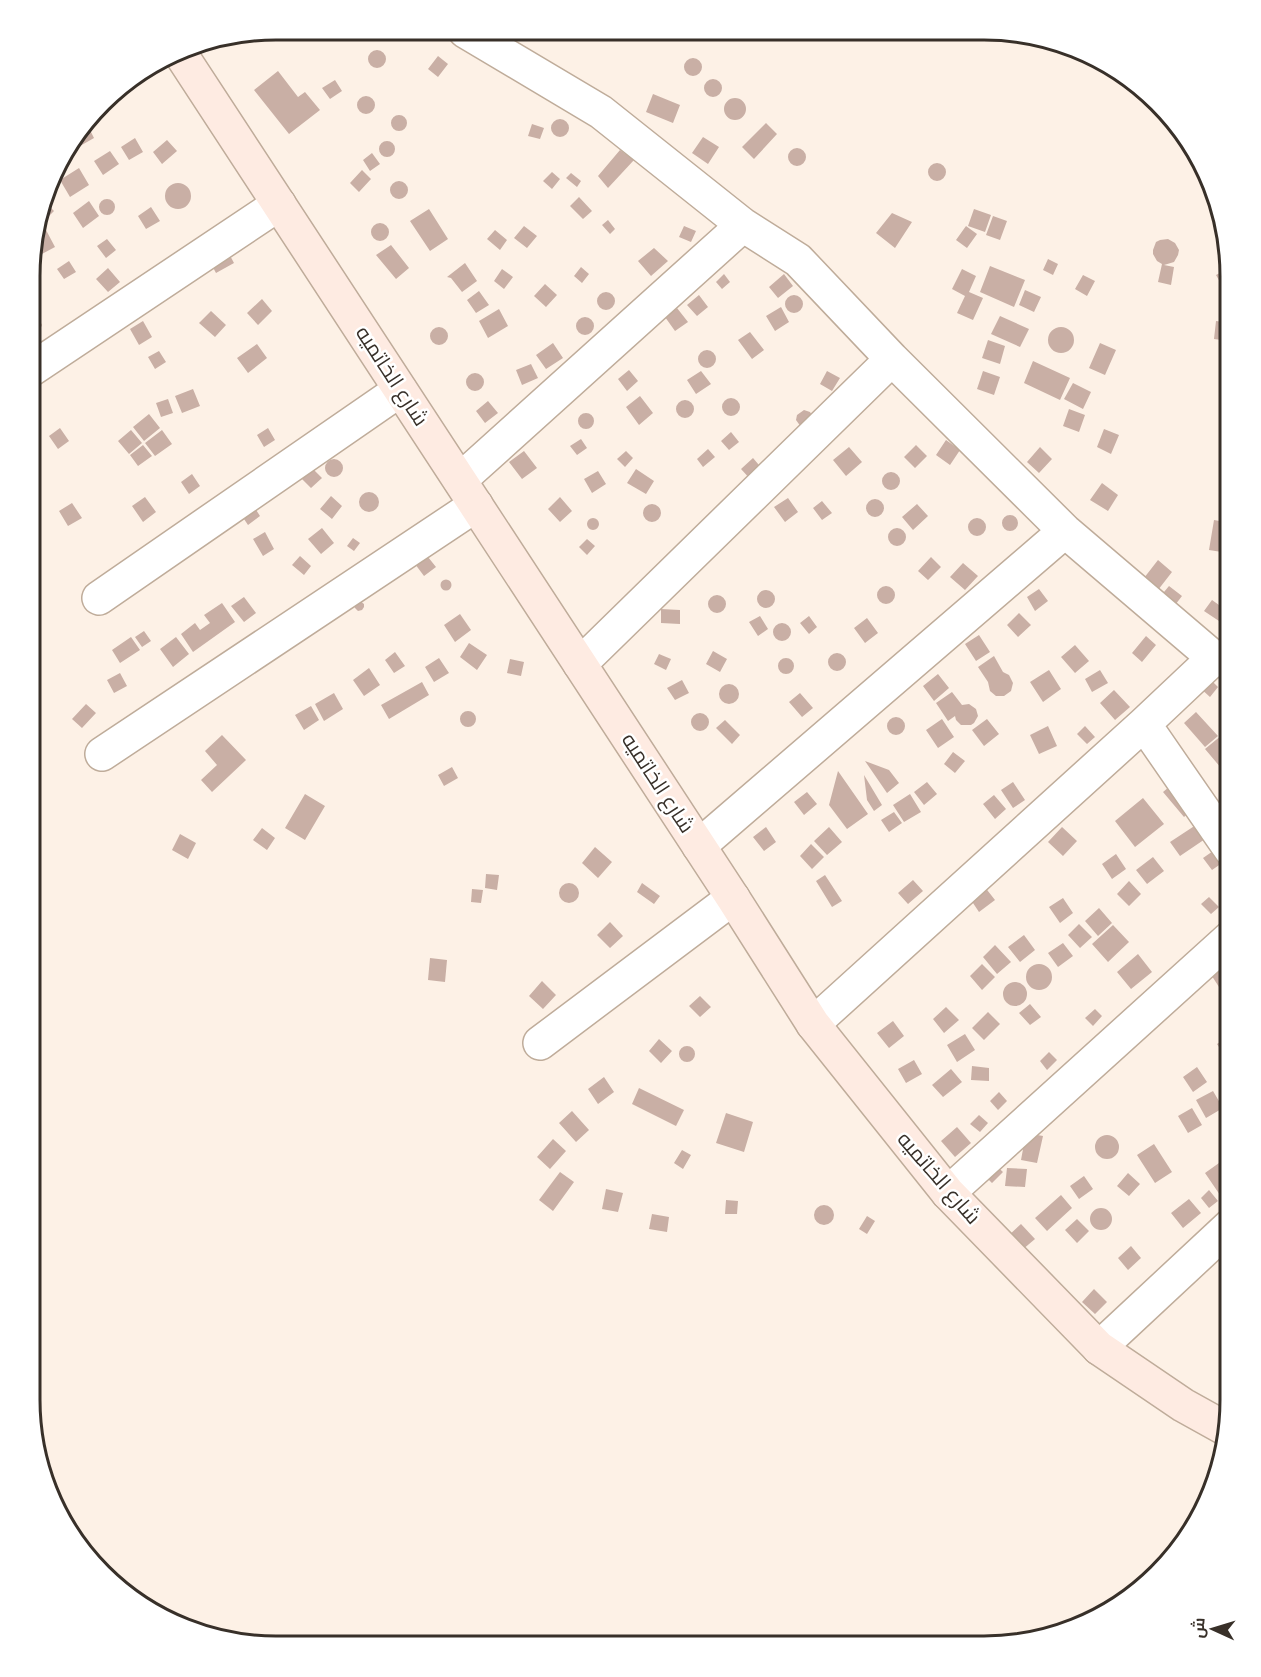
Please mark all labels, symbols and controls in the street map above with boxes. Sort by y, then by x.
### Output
street label: شارع الخاتميه [349,321,434,431]
street label: شارع الخاتميه [615,728,700,838]
street label: شارع الخاتميه [891,1126,986,1230]
north arrow [1183,1599,1243,1659]
text: ش [1188,1617,1209,1639]

